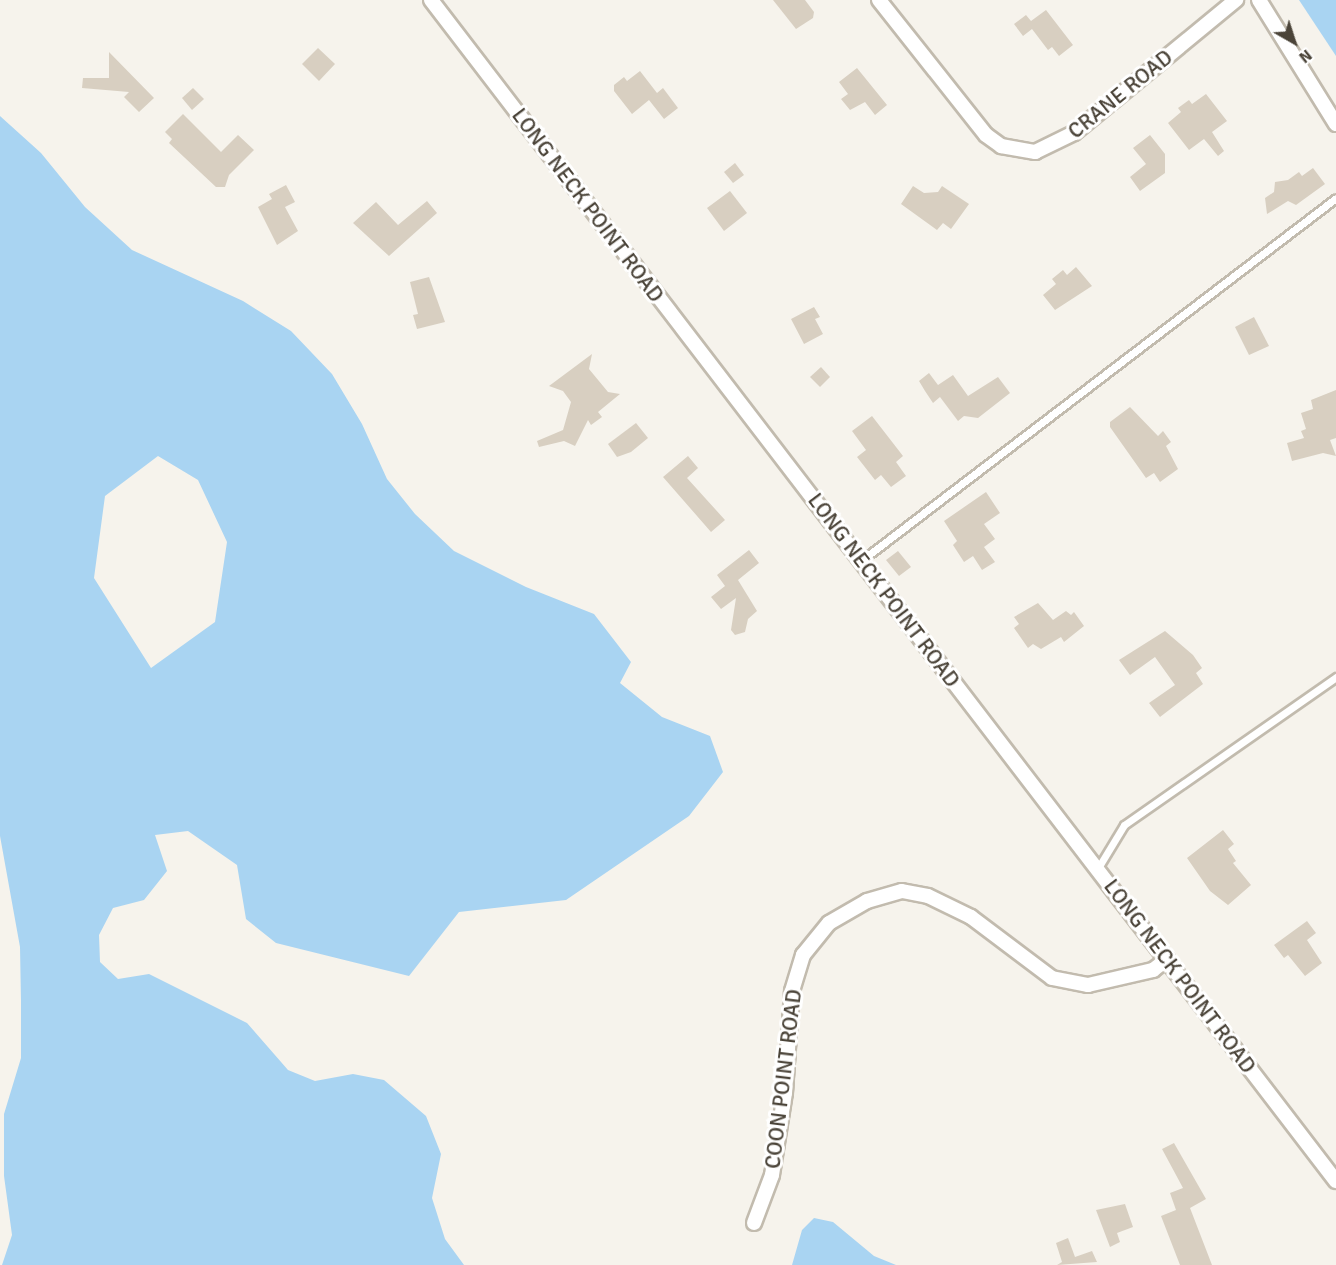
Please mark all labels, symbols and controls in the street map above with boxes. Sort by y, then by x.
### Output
north arrow [1264,12,1324,72]
street label: CRANE ROAD [1062,44,1178,144]
text: N [1295,45,1316,67]
street label: LONG NECK POINT ROAD [506,103,670,307]
street label: LONG NECK POINT ROAD [802,488,966,692]
street label: LONG NECK POINT ROAD [1098,874,1262,1078]
street label: COON POINT ROAD [759,988,807,1170]

